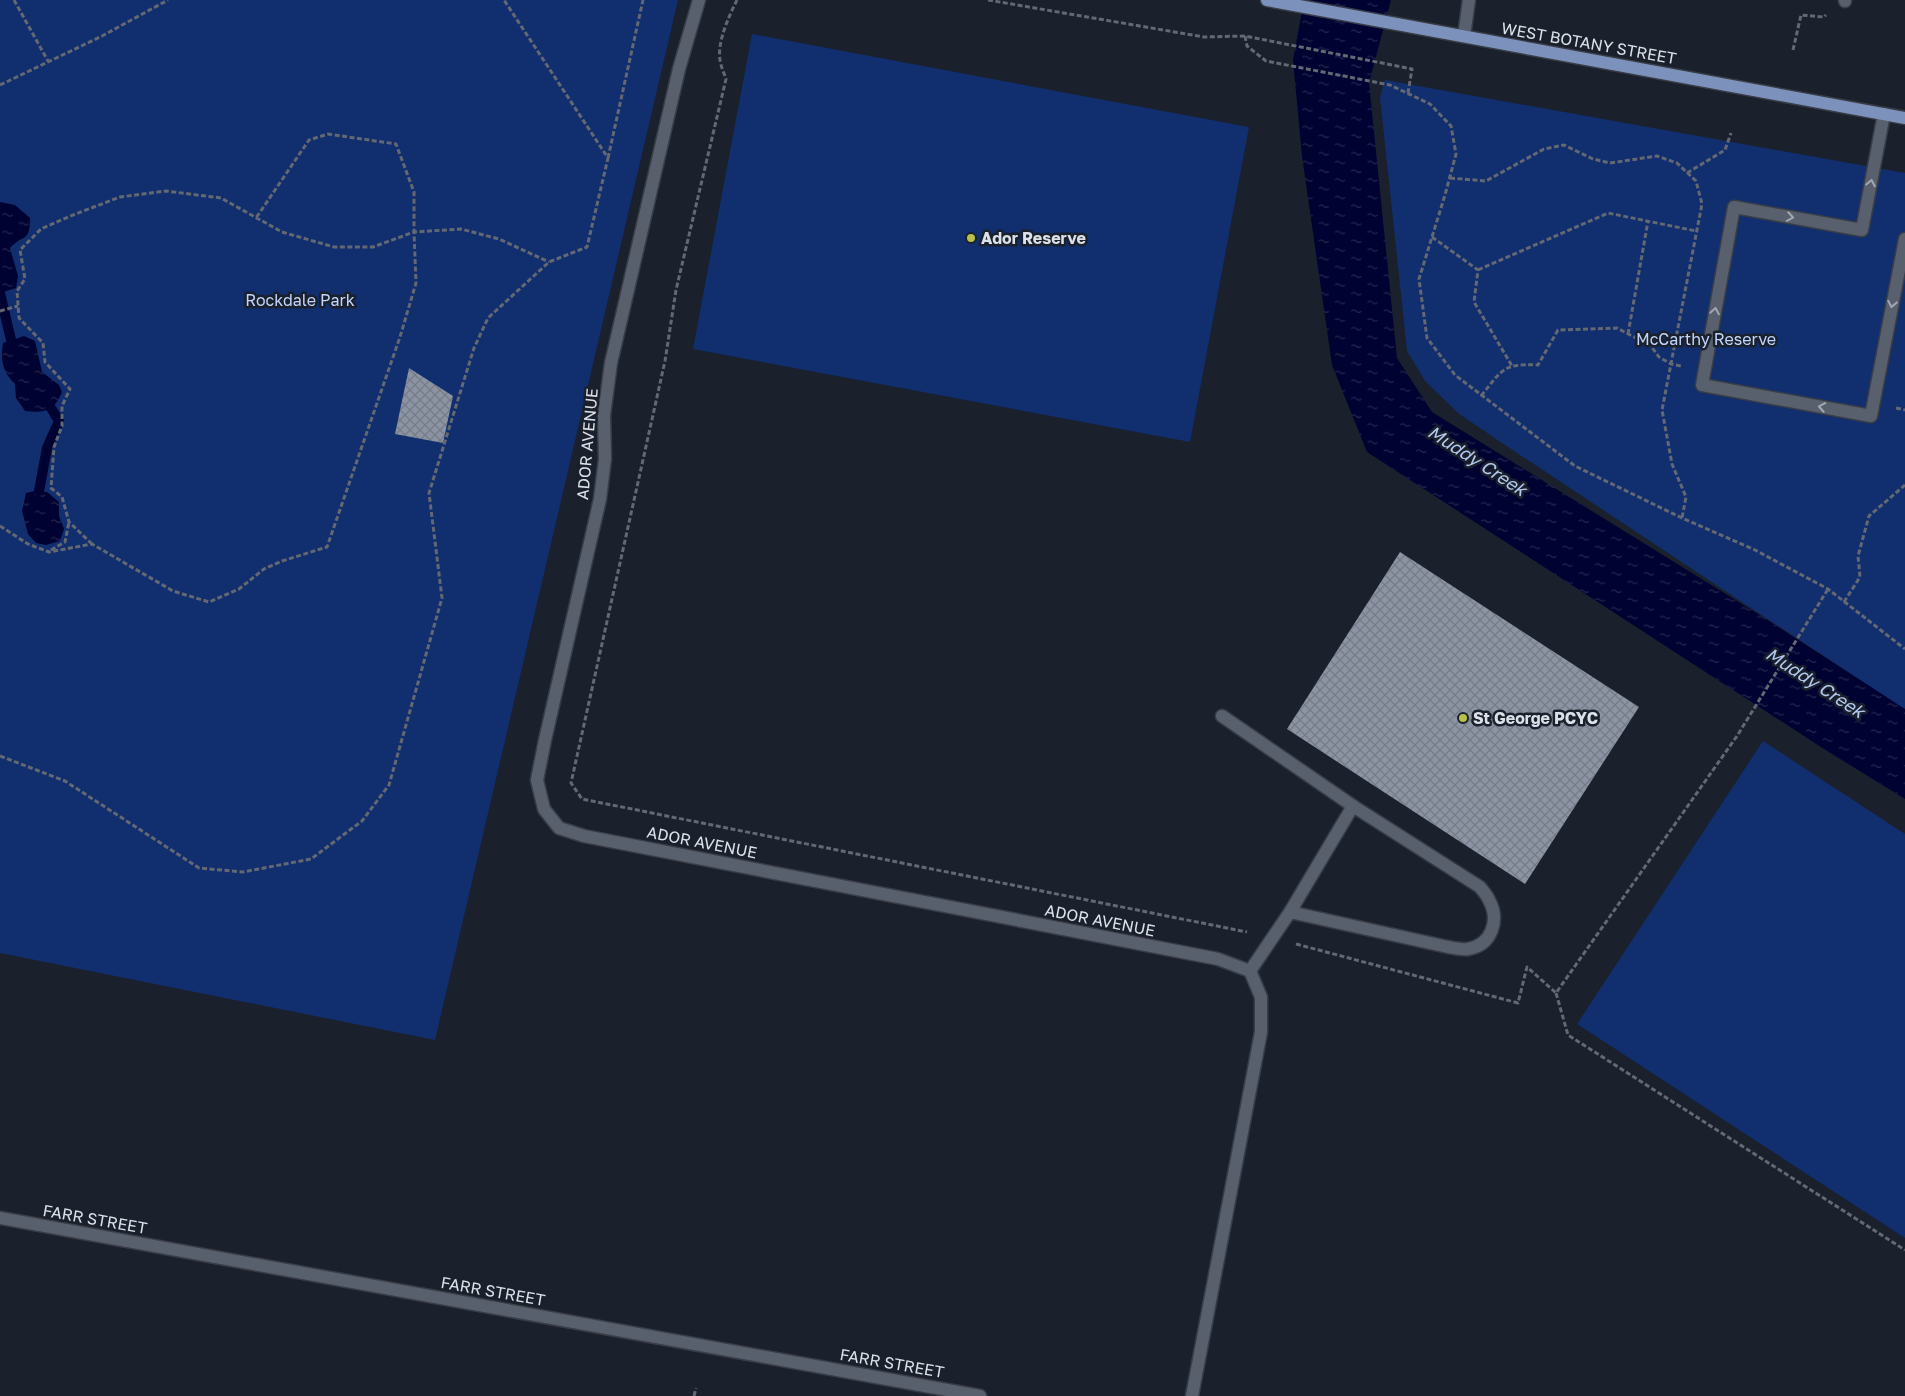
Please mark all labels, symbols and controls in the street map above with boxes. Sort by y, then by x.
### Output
street label: WEST BOTANY STREET [1500,18,1678,68]
one-way arrow [1865,178,1876,187]
one-way arrow [1785,212,1794,222]
place label: Ador Reserve [981,228,1086,248]
marker: Ador Reserve [965,232,977,244]
park label: Rockdale Park [245,290,355,310]
one-way arrow [1888,300,1898,309]
one-way arrow [1709,307,1720,316]
park label: McCarthy Reserve [1636,329,1776,349]
street label: ADOR AVENUE [572,387,602,501]
one-way arrow [1818,403,1827,413]
water label: Muddy Creek [1424,420,1533,501]
water label: Muddy Creek [1762,642,1871,723]
place label: St George PCYC [1473,708,1598,728]
marker: St George PCYC [1457,712,1469,724]
street label: ADOR AVENUE [645,821,759,863]
street label: ADOR AVENUE [1043,899,1157,941]
street label: FARR STREET [41,1200,149,1238]
street label: FARR STREET [439,1272,547,1310]
street label: FARR STREET [838,1344,946,1382]

